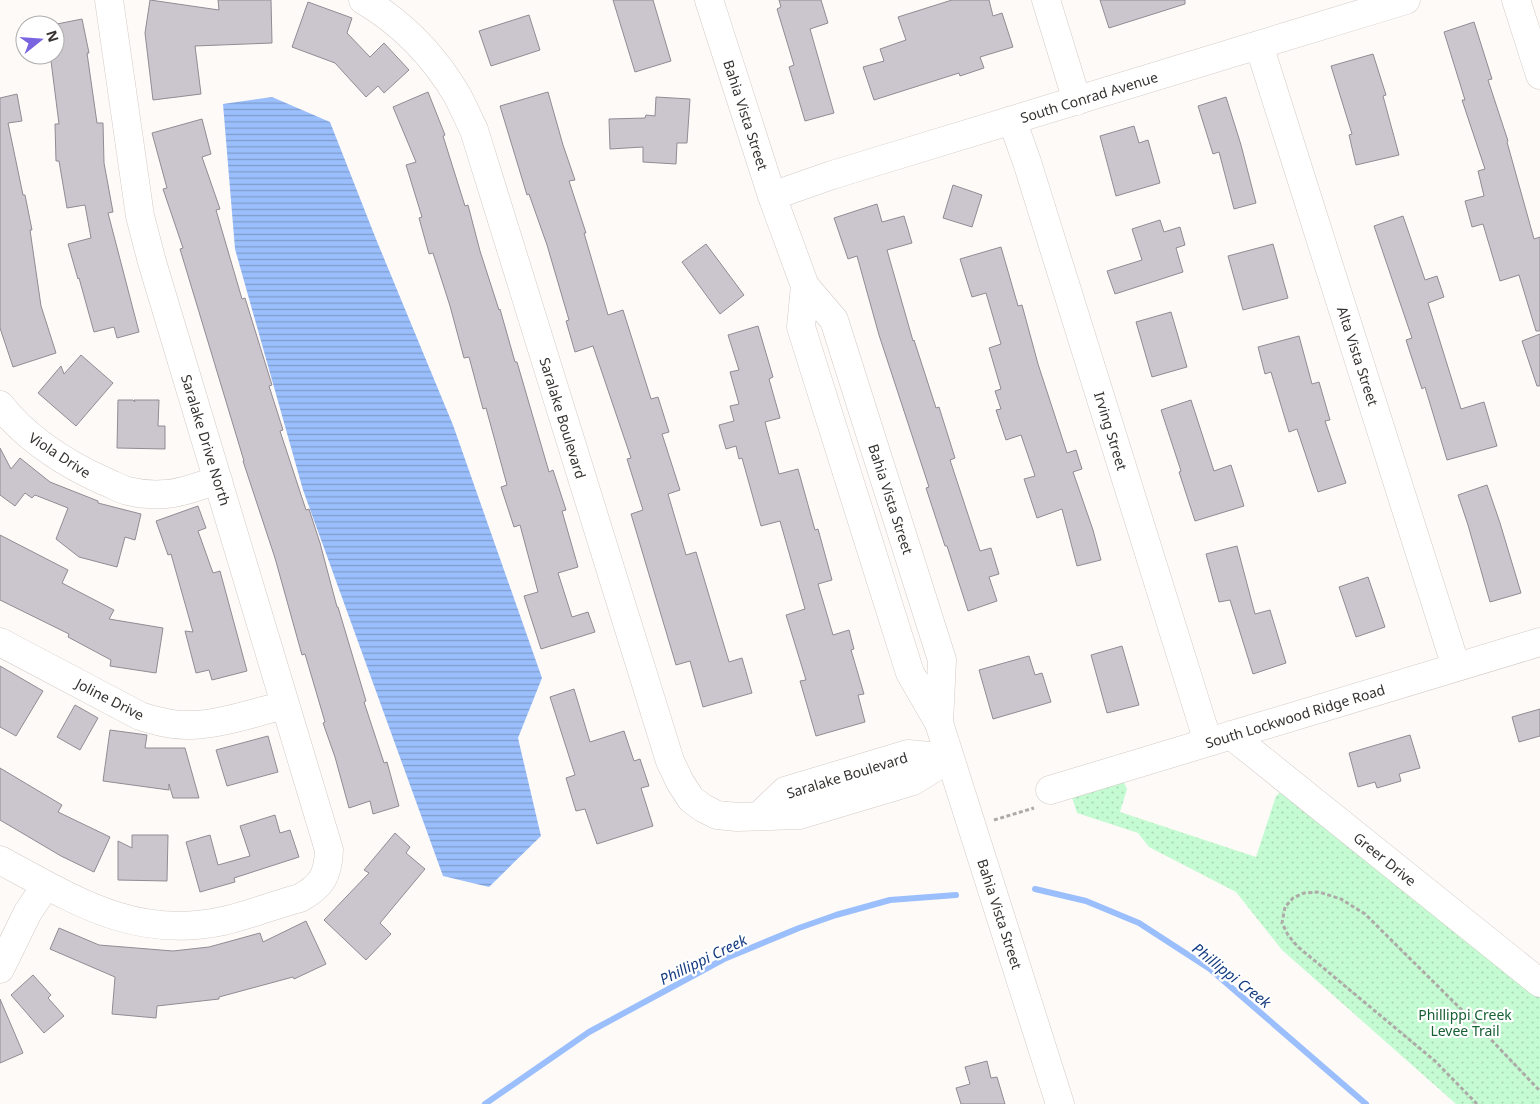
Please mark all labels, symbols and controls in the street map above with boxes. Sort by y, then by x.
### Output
north arrow [15,15,65,65]
text: N [42,28,64,44]
street label: Bahia Vista Street [719,57,773,173]
street label: South Conrad Avenue [1018,67,1160,127]
street label: Alta Vista Street [1333,304,1383,408]
street label: Saralake Boulevard [536,355,590,481]
street label: Saralake Drive North [177,372,235,508]
street label: Irving Street [1090,389,1132,473]
street label: Viola Drive [25,428,95,482]
street label: Bahia Vista Street [864,441,918,557]
street label: Joline Drive [71,673,148,724]
street label: South Lockwood Ridge Road [1203,680,1387,752]
street label: Saralake Boulevard [784,748,910,802]
street label: Greer Drive [1350,828,1420,890]
street label: Bahia Vista Street [973,856,1027,972]
water label: Phillippi Creek [656,929,750,989]
water label: Phillippi Creek [1189,938,1276,1012]
park label: Phillippi Creek Levee Trail [1418,1005,1512,1040]

